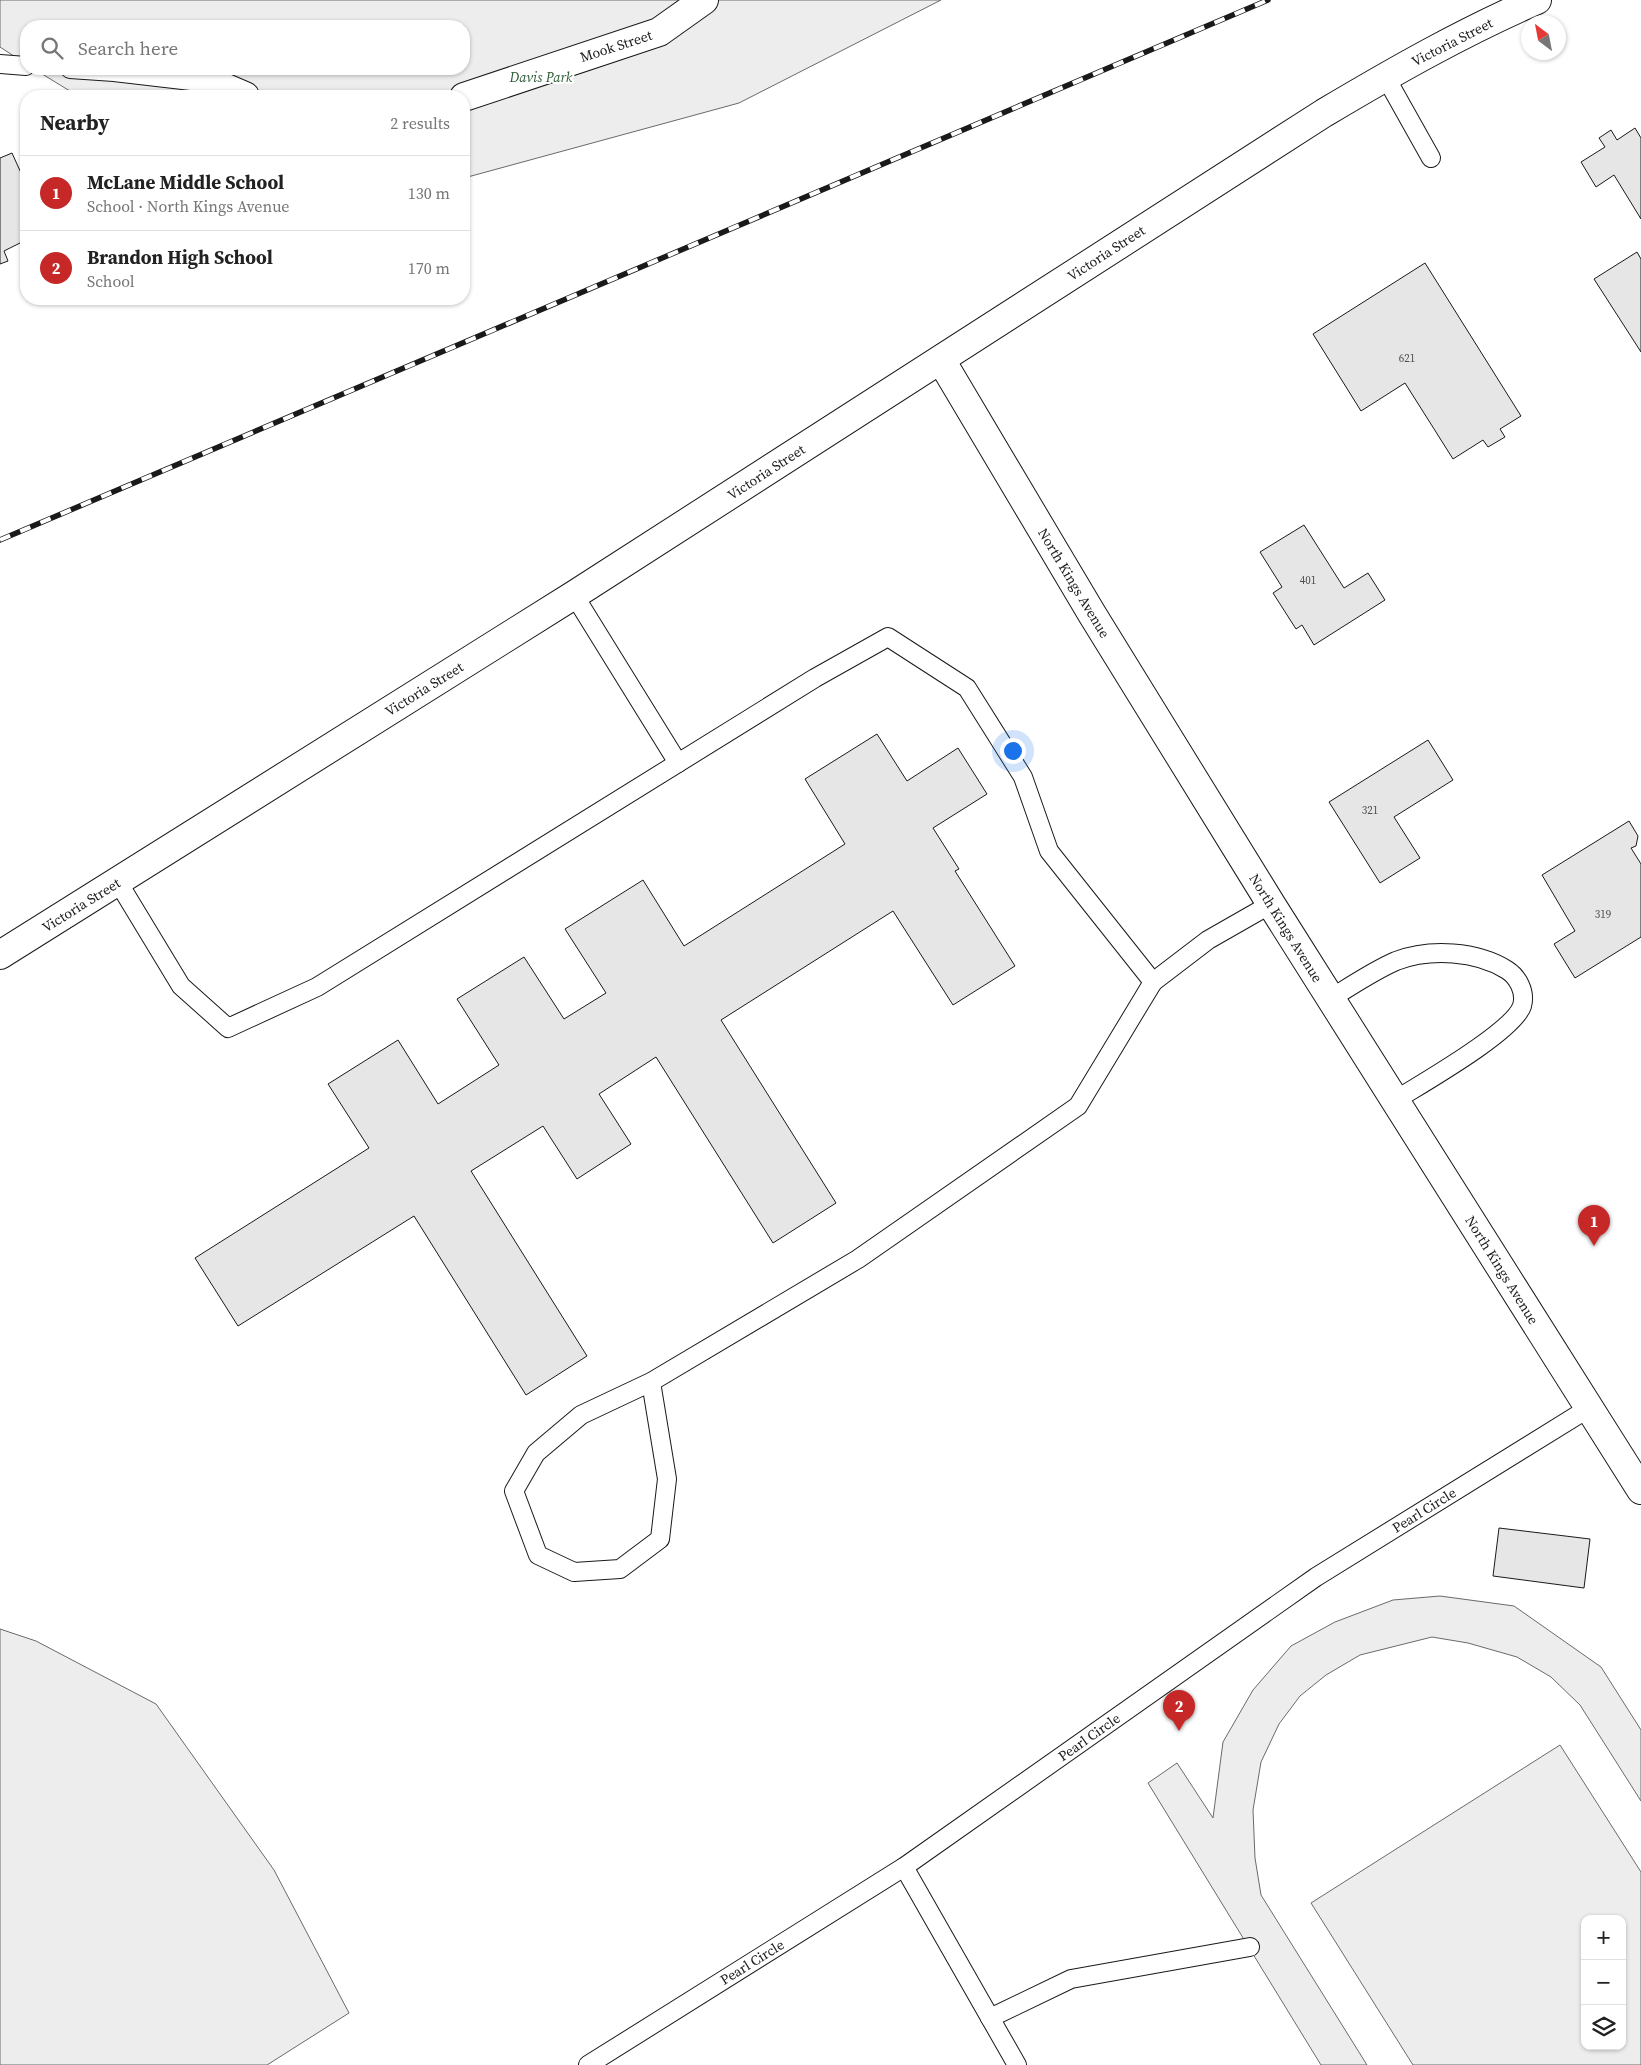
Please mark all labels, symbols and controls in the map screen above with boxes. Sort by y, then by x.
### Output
street label: Victoria Street [1408,13,1497,71]
north arrow [1521,15,1566,60]
search box [20,20,470,75]
street label: Mook Street [577,25,655,67]
icon: search [38,34,66,62]
text: Search here [78,35,178,61]
park label: Davis Park [509,67,573,87]
text: Nearby [40,108,110,137]
text: 2 results [390,112,450,134]
text: McLane Middle School [87,169,284,195]
text: 1 [52,182,60,204]
text: 130 m [408,182,450,204]
text: School · North Kings Avenue [87,195,289,217]
street label: Victoria Street [1063,220,1149,286]
text: Brandon High School [87,244,273,270]
text: 2 [52,257,60,279]
text: 170 m [408,257,450,279]
text: School [87,270,135,292]
house number: 621 [1399,351,1415,366]
street label: Victoria Street [723,439,809,505]
street label: North Kings Avenue [1033,524,1115,642]
house number: 401 [1300,573,1316,588]
street label: Victoria Street [381,657,467,721]
your location [1000,738,1026,764]
house number: 321 [1362,803,1378,818]
street label: North Kings Avenue [1244,870,1328,986]
street label: Victoria Street [38,873,124,937]
house number: 319 [1595,907,1611,922]
pin: 1 [1578,1205,1610,1246]
street label: North Kings Avenue [1460,1212,1544,1328]
street label: Pearl Circle [1388,1482,1460,1538]
pin: 2 [1163,1690,1195,1731]
street label: Pearl Circle [1054,1708,1124,1766]
map controls [1581,1915,1626,2050]
button: + [1581,1915,1626,1960]
street label: Pearl Circle [716,1934,788,1990]
button: − [1581,1960,1626,2005]
button: layers [1581,2005,1626,2050]

